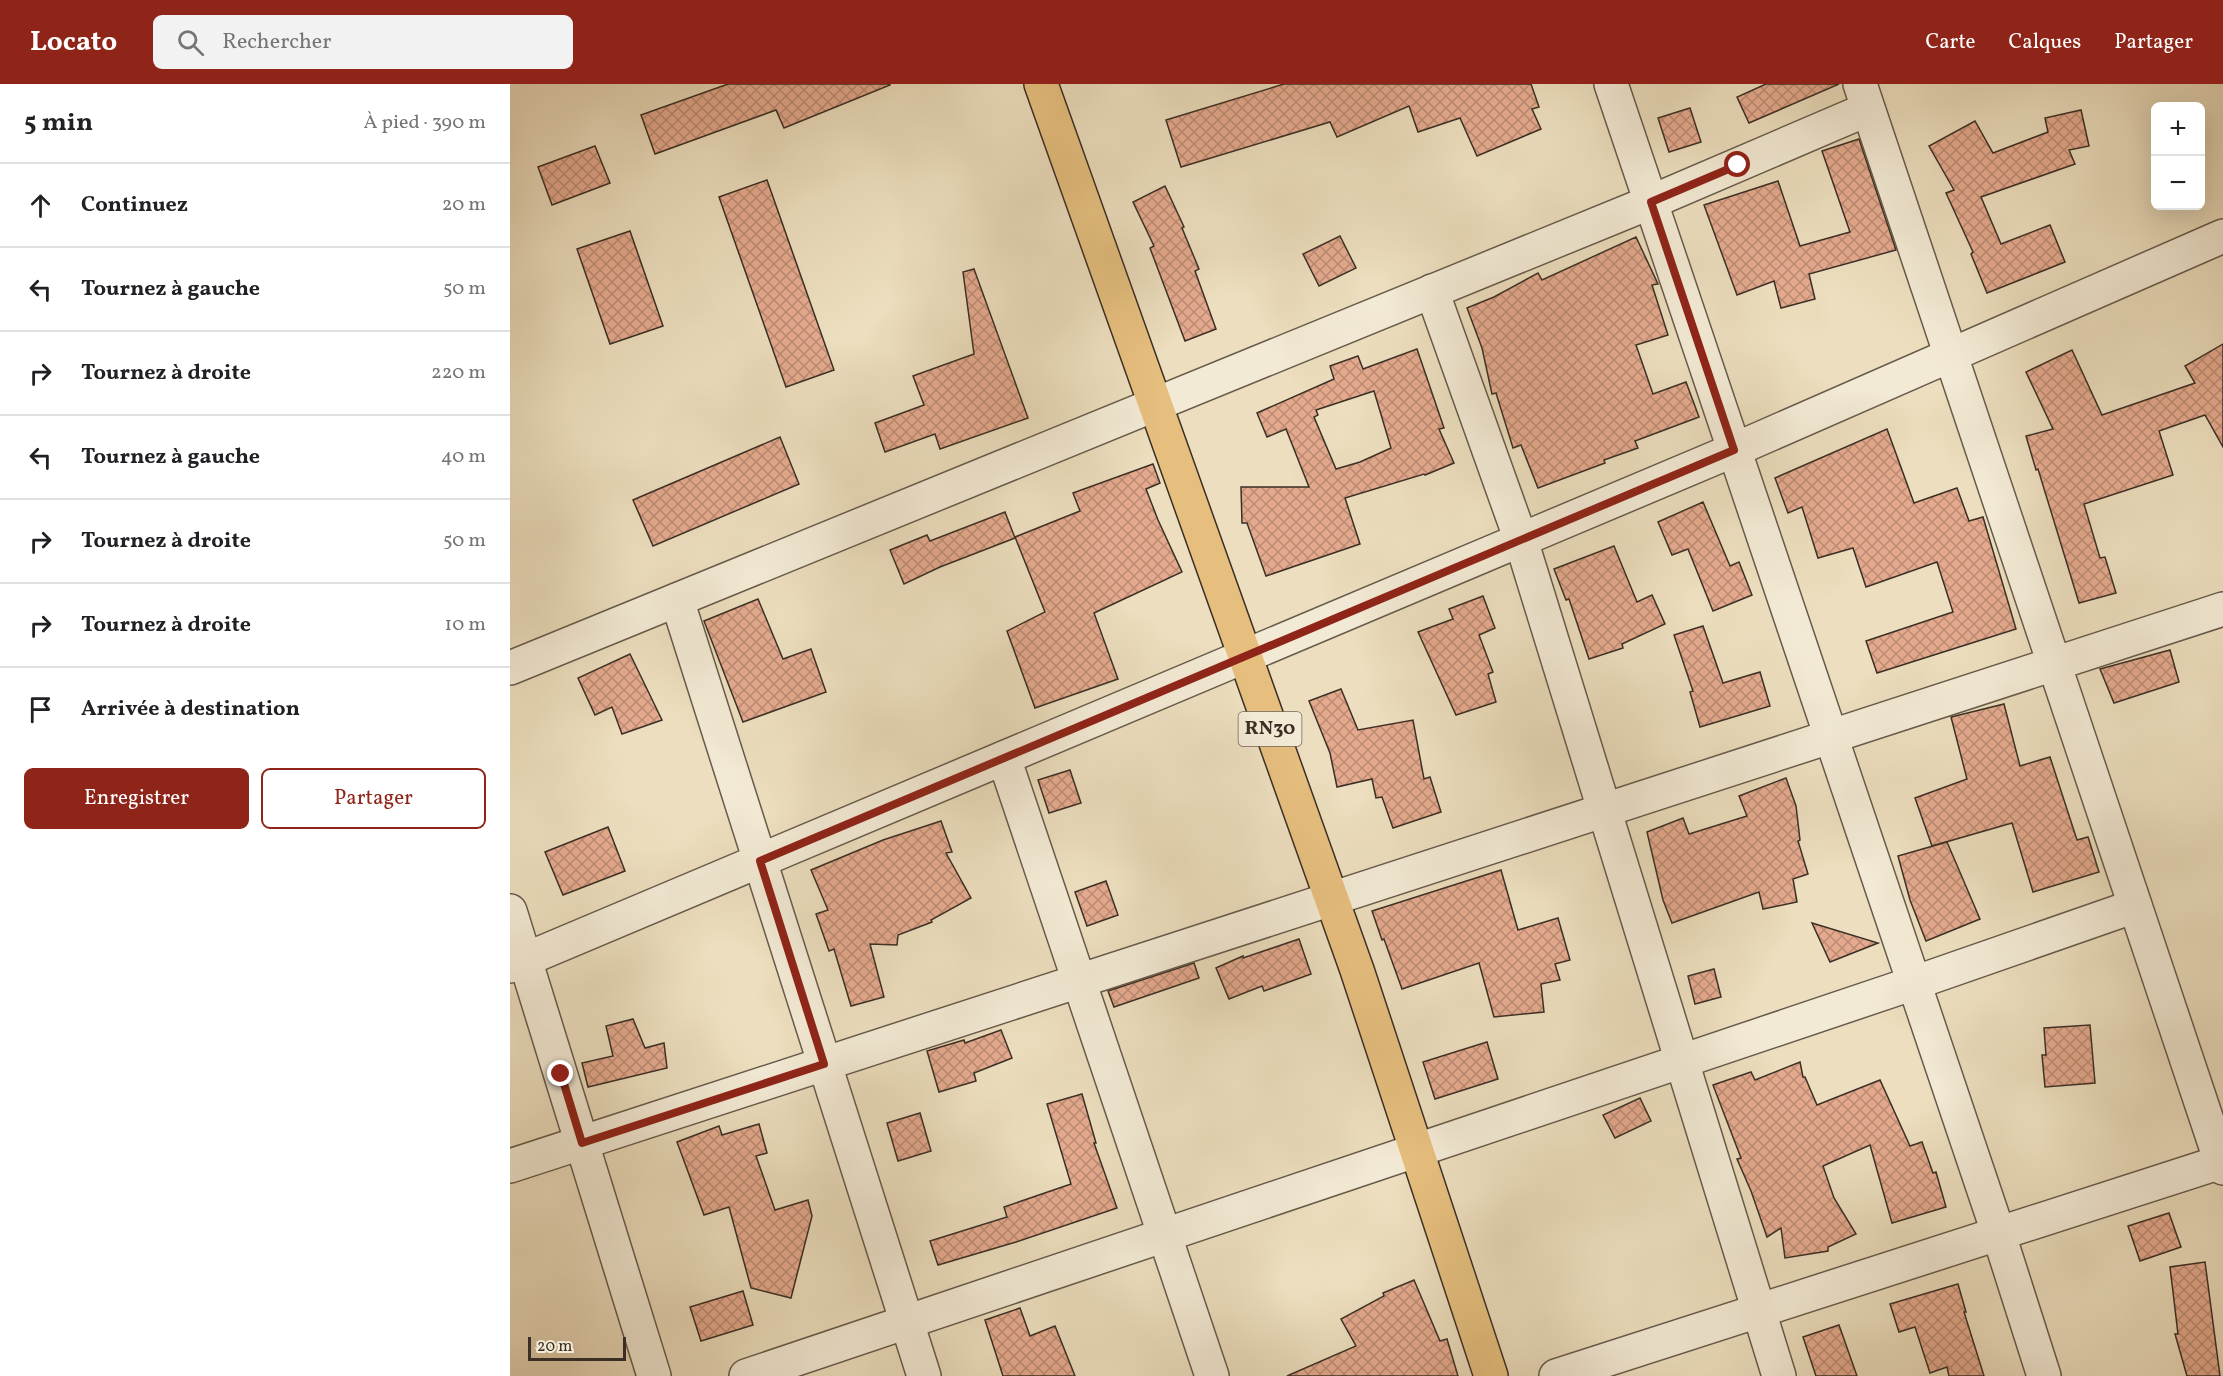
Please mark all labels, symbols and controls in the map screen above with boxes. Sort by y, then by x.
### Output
search box [153,15,573,69]
text: Locato [30,23,117,62]
icon: search [174,26,207,59]
text: Rechercher [222,27,331,58]
text: Carte [1925,28,1976,57]
text: Calques [2009,28,2081,57]
text: Partager [2114,28,2193,57]
map controls [2151,102,2205,210]
button: + [2151,102,2205,156]
text: 5 min [24,105,93,141]
text: À pied · 390 m [363,109,486,137]
route start [1724,151,1750,177]
button: − [2151,156,2205,210]
icon: ahead [24,189,57,222]
text: Continuez [81,190,188,221]
text: 20 m [442,191,486,219]
icon: left [24,273,57,306]
text: Tournez à gauche [81,274,260,305]
text: 50 m [443,275,486,303]
icon: right [24,357,57,390]
text: Tournez à droite [81,358,251,389]
text: 220 m [431,359,486,387]
icon: left [24,441,57,474]
text: Tournez à gauche [81,442,260,473]
text: 40 m [441,443,486,471]
icon: right [24,525,57,558]
text: Tournez à droite [81,526,251,557]
text: 50 m [443,527,486,555]
icon: right [24,609,57,642]
text: Tournez à droite [81,610,251,641]
text: 10 m [445,611,486,639]
icon: arrive [24,693,57,726]
text: Arrivée à destination [81,694,300,725]
road number: RN30 [1238,712,1302,746]
button: Enregistrer [24,768,249,829]
button: Partager [261,768,486,829]
route end [547,1060,573,1086]
scale bar [528,1334,626,1362]
text: 20 m [537,1336,572,1358]

